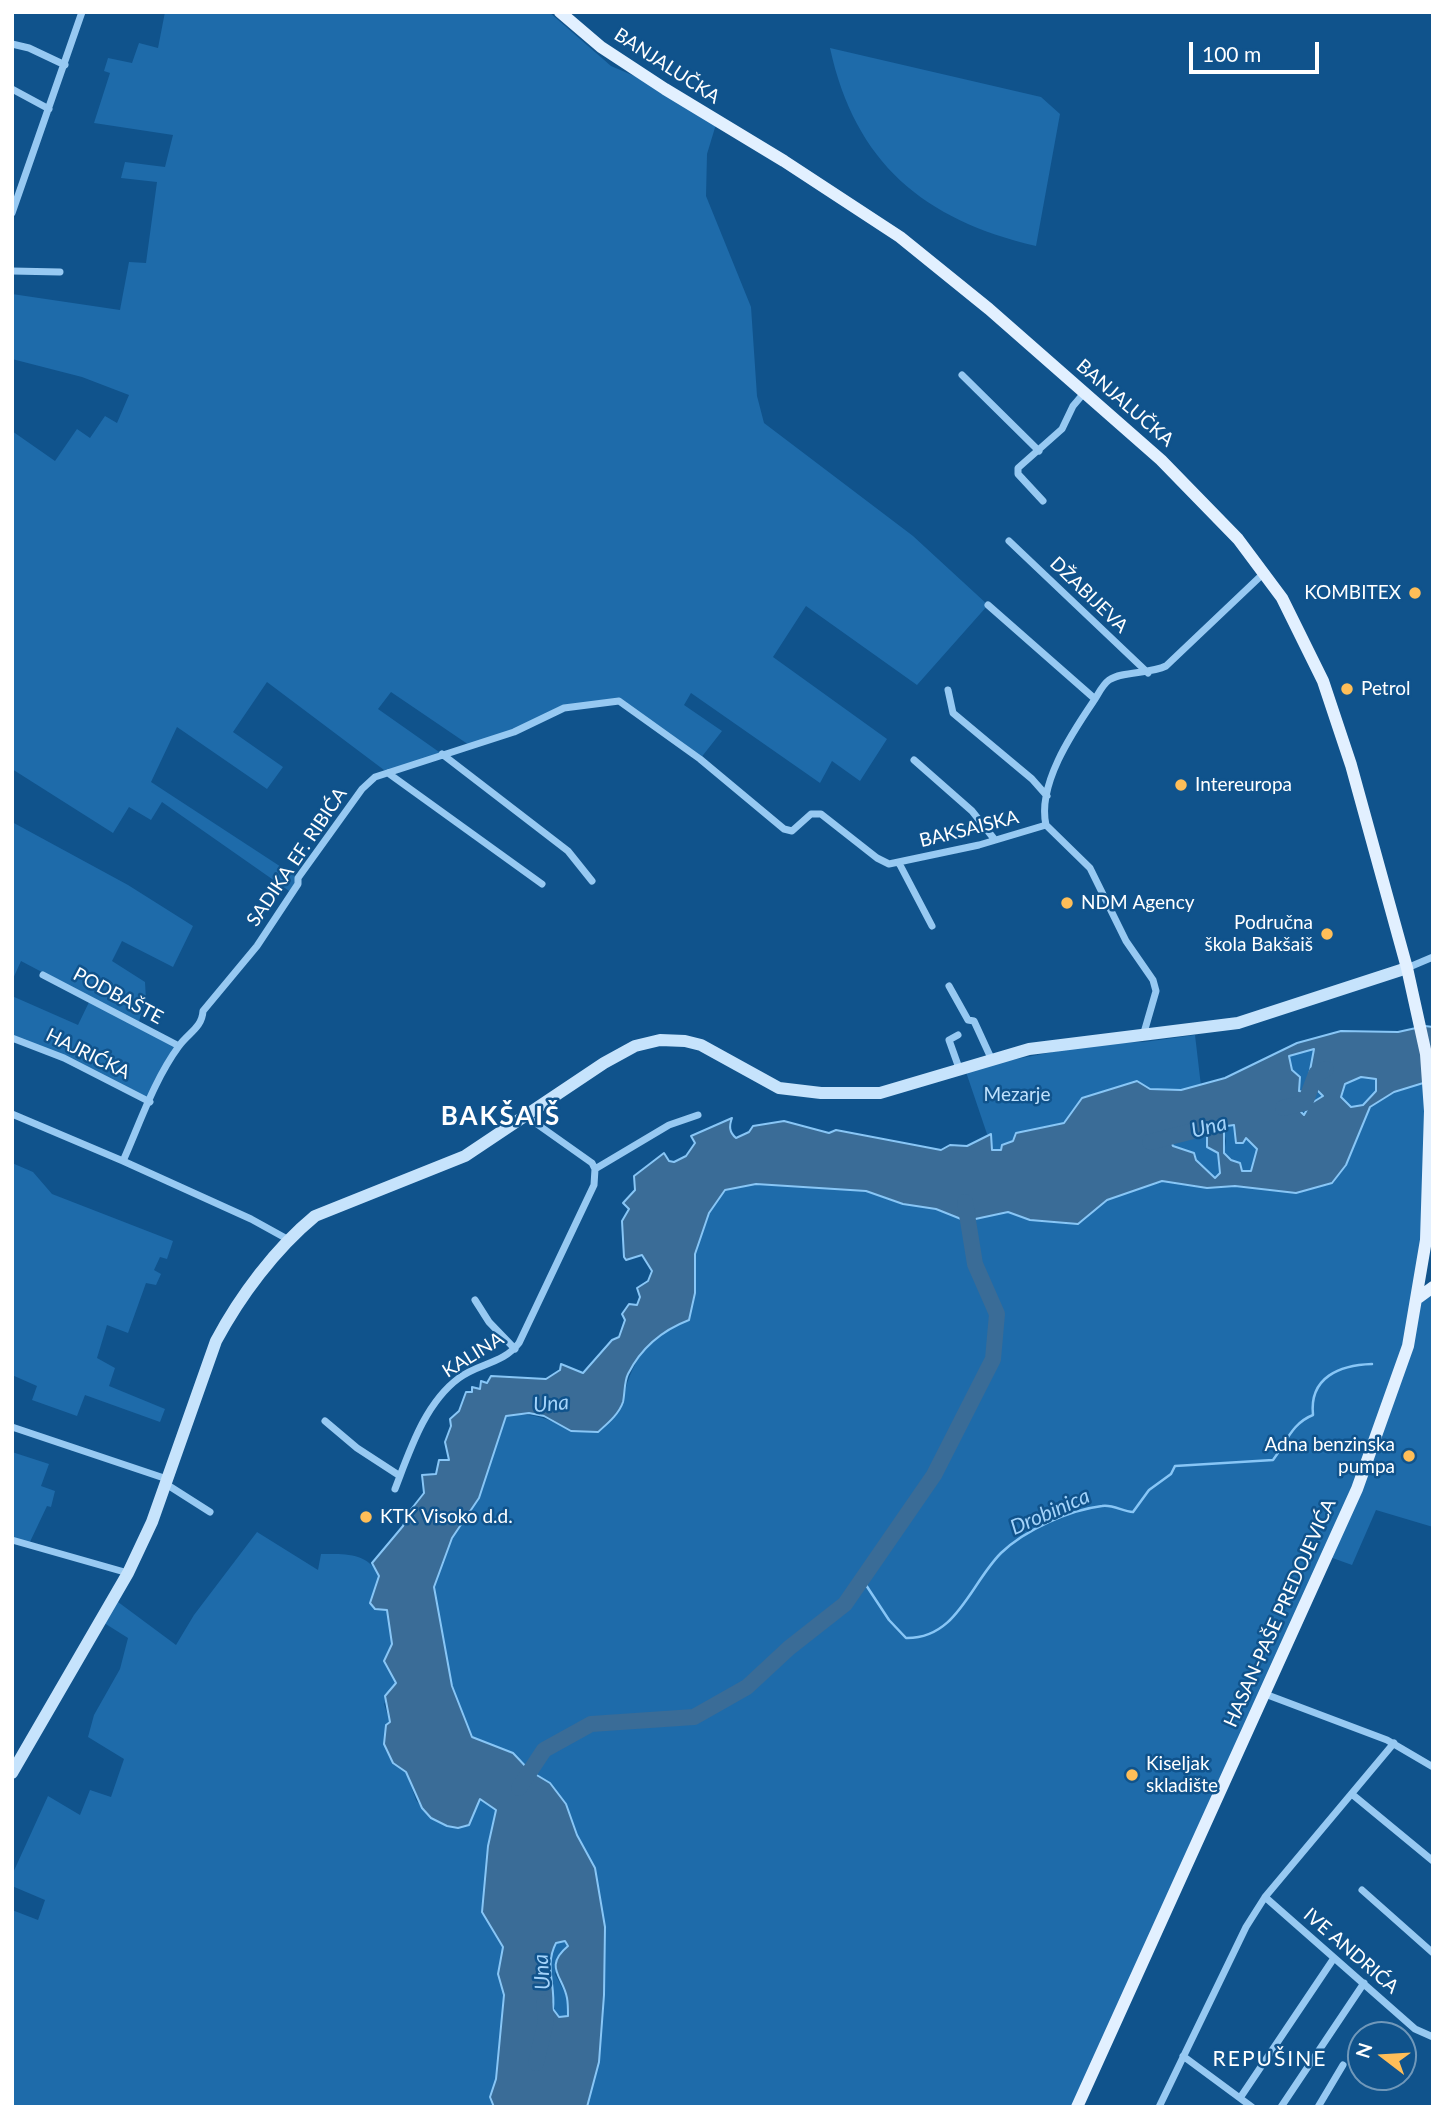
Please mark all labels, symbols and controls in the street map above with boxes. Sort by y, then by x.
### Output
street label: BANJALUČKA [610,23,724,109]
scale bar [1193,28,1322,72]
text: 100 m [1202,41,1261,66]
street label: BANJALUČKA [1072,355,1178,451]
street label: DŽABIJEVA [1045,552,1133,638]
place label: KOMBITEX [1304,582,1401,604]
marker: KOMBITEX [1407,585,1423,601]
place label: Petrol [1361,678,1410,700]
marker: Petrol [1339,681,1355,697]
place label: Intereuropa [1195,774,1292,796]
marker: Intereuropa [1173,777,1189,793]
street label: SADIKA EF. RIBIĆA [242,783,352,931]
street label: BAKSAISKA [917,806,1021,852]
place label: NDM Agency [1081,892,1195,914]
marker: NDM Agency [1059,895,1075,911]
place label: Područna škola Bakšaiš [1204,912,1313,956]
marker: Područna škola Bakšaiš [1319,926,1335,942]
street label: PODBAŠTE [69,963,167,1029]
street label: HAJRIĆKA [42,1024,134,1084]
park label: Mezarje [984,1084,1050,1106]
district label: BAKŠAIŠ [442,1101,560,1133]
water label: Una [1189,1110,1229,1144]
street label: KALINA [438,1327,508,1383]
water label: Una [532,1390,570,1418]
place label: Adna benzinska pumpa [1264,1434,1395,1478]
marker: Adna benzinska pumpa [1401,1448,1417,1464]
water label: Drobinica [1006,1483,1094,1541]
street label: HASAN-PAŠE PREDOJEVIĆA [1219,1495,1341,1731]
place label: KTK Visoko d.d. [380,1506,513,1528]
marker: KTK Visoko d.d. [358,1509,374,1525]
place label: Kiseljak skladište [1146,1753,1218,1797]
marker: Kiseljak skladište [1124,1767,1140,1783]
street label: IVE ANDRIĆA [1299,1903,1403,1999]
water label: Una [528,1953,556,1991]
north arrow [1347,2021,1417,2091]
text: N [1350,2040,1376,2061]
district label: REPUŠINE [1214,2046,1326,2072]

